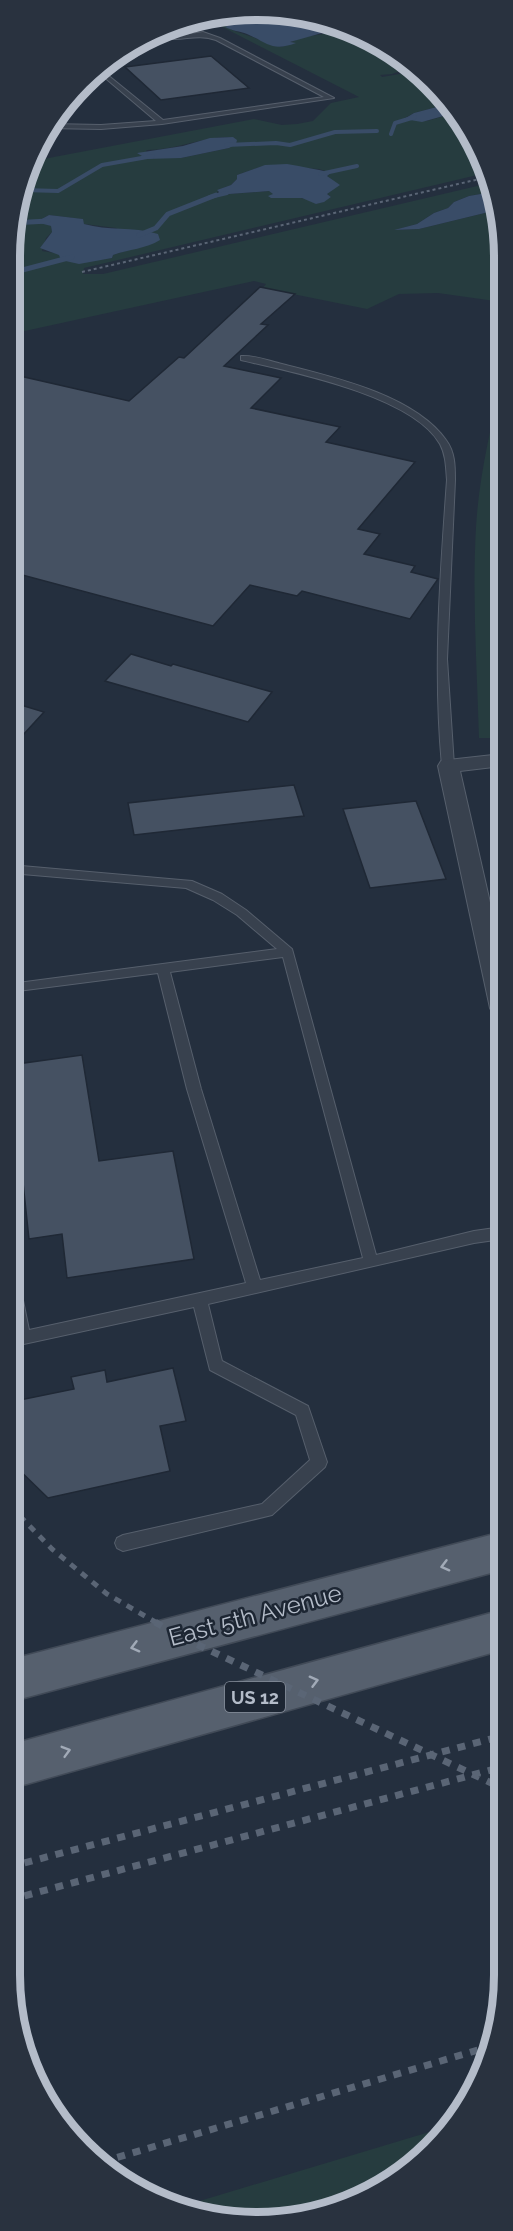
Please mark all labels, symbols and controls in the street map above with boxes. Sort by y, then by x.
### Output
one-way arrow [440,1559,451,1571]
street label: East 5th Avenue [165,1578,345,1652]
one-way arrow [130,1640,141,1652]
one-way arrow [308,1676,319,1688]
road number: US 12 [225,1682,285,1712]
one-way arrow [60,1746,70,1758]

